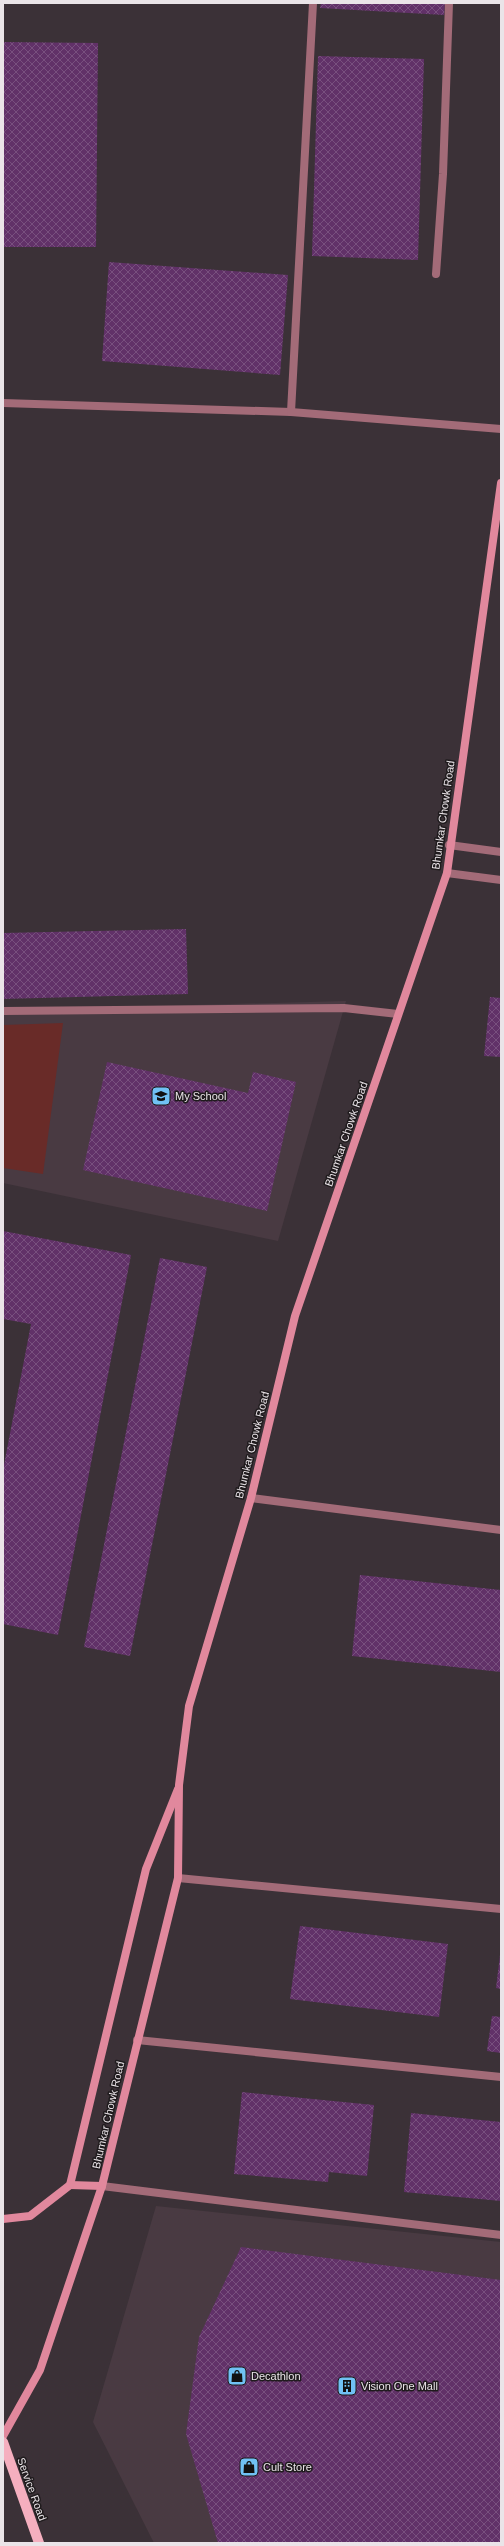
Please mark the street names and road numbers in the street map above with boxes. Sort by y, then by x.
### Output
street label: Bhumkar Chowk Road [429,760,457,870]
street label: Bhumkar Chowk Road [322,1080,370,1188]
street label: Bhumkar Chowk Road [233,1390,271,1500]
street label: Bhumkar Chowk Road [90,2060,126,2170]
street label: Service Road [15,2456,49,2522]

